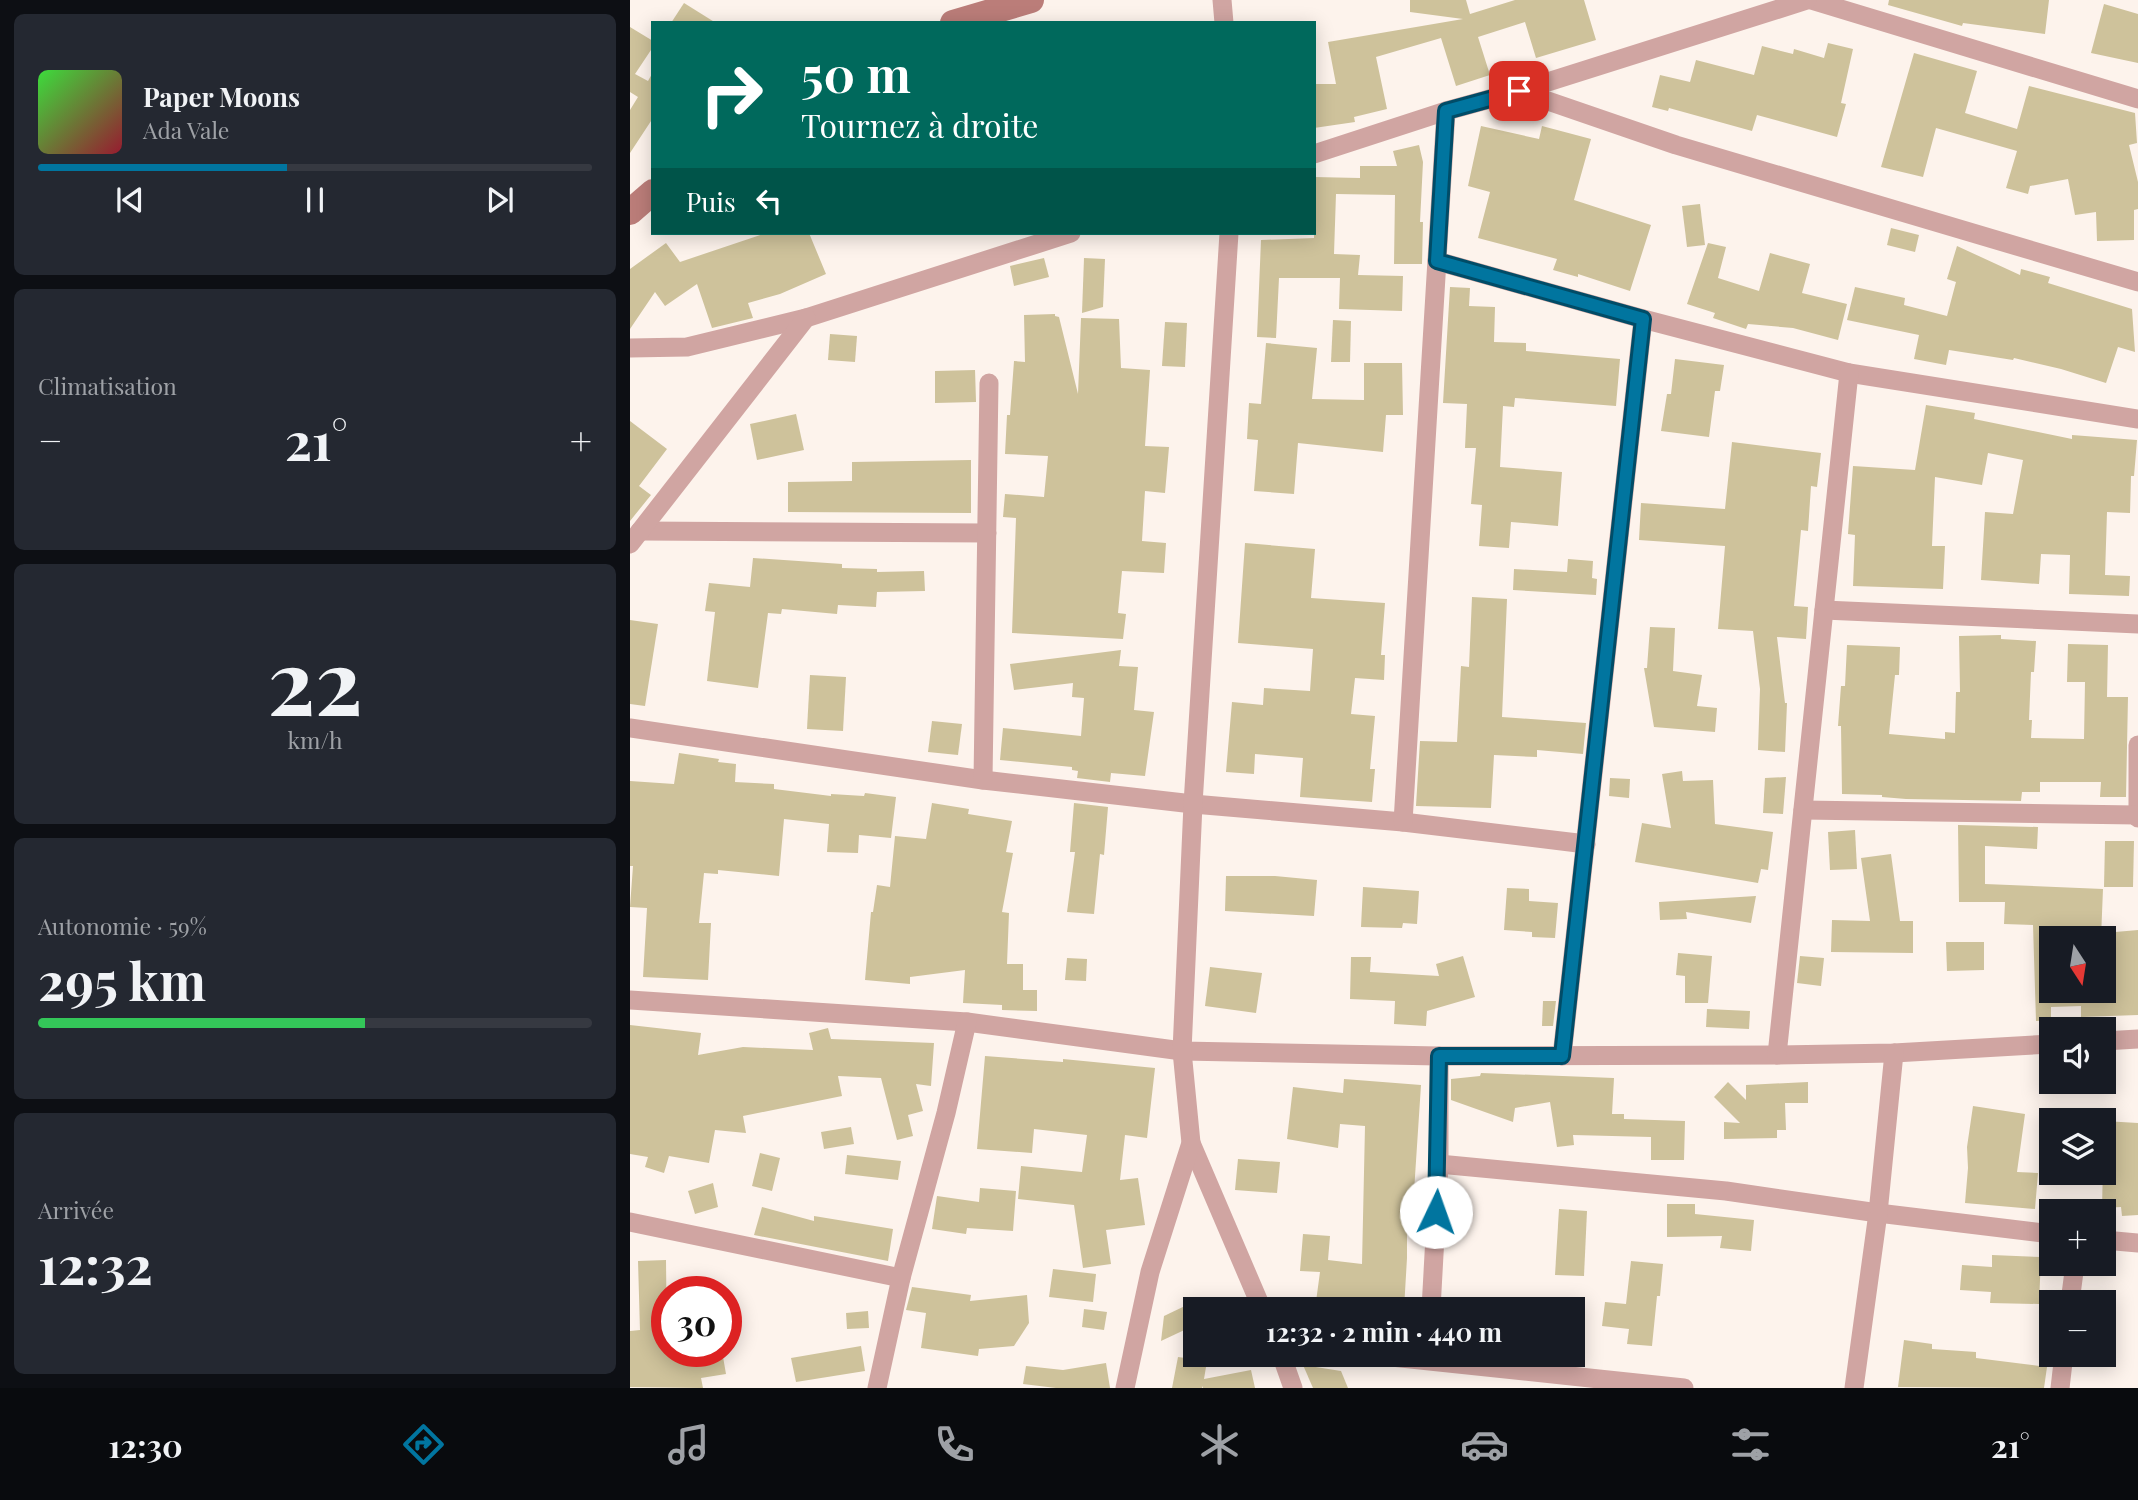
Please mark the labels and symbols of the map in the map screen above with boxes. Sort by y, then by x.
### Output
pin [1489,61,1549,121]
north arrow [2039,926,2116,1003]
position arrow [1399,1175,1473,1249]
speed limit sign: 30 [651,1276,742,1367]

